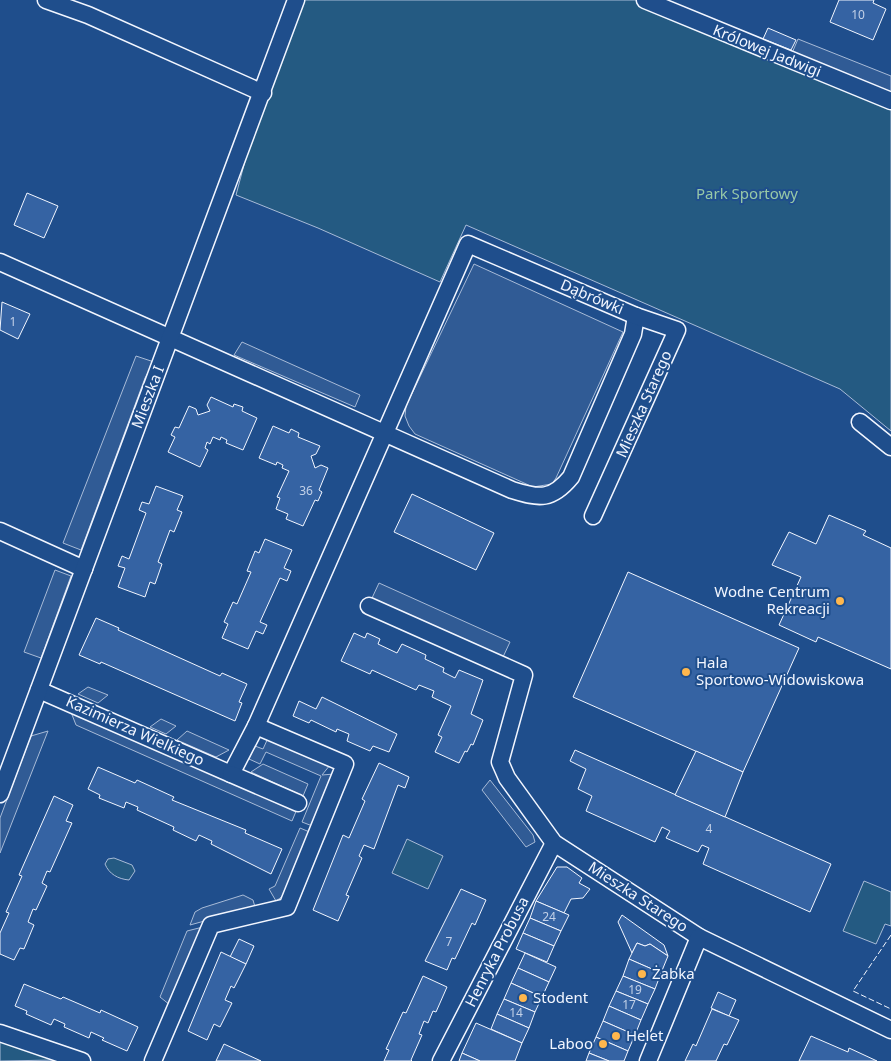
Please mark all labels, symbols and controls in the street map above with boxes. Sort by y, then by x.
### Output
house number: 10 [851,6,865,23]
street label: Królowej Jadwigi [710,19,825,81]
park label: Park Sportowy [696,183,798,203]
street label: Dąbrówki [558,274,627,318]
house number: 1 [10,313,16,330]
street label: Mieszka Starego [611,347,676,460]
street label: Mieszka I [126,362,168,431]
house number: 36 [299,482,313,499]
place label: Wodne Centrum Rekreacji [714,581,830,618]
marker: Wodne Centrum Rekreacji [834,595,846,607]
place label: Hala Sportowo-Widowiskowa [696,652,864,689]
marker: Hala Sportowo-Widowiskowa [680,666,692,678]
street label: Kazimierza Wielkiego [63,691,208,770]
house number: 4 [706,820,713,837]
street label: Mieszka Starego [585,856,692,936]
street label: Henryka Probusa [460,893,533,1010]
house number: 24 [542,908,556,925]
house number: 7 [446,933,453,950]
place label: Żabka [652,963,695,983]
marker: Żabka [636,968,648,980]
house number: 19 [628,981,642,998]
place label: Stodent [533,987,589,1007]
marker: Stodent [517,992,529,1004]
house number: 17 [622,996,636,1013]
house number: 14 [509,1004,523,1021]
place label: Helet [626,1025,664,1045]
marker: Helet [610,1030,622,1042]
place label: Laboo [549,1033,593,1053]
marker: Laboo [597,1038,609,1050]

